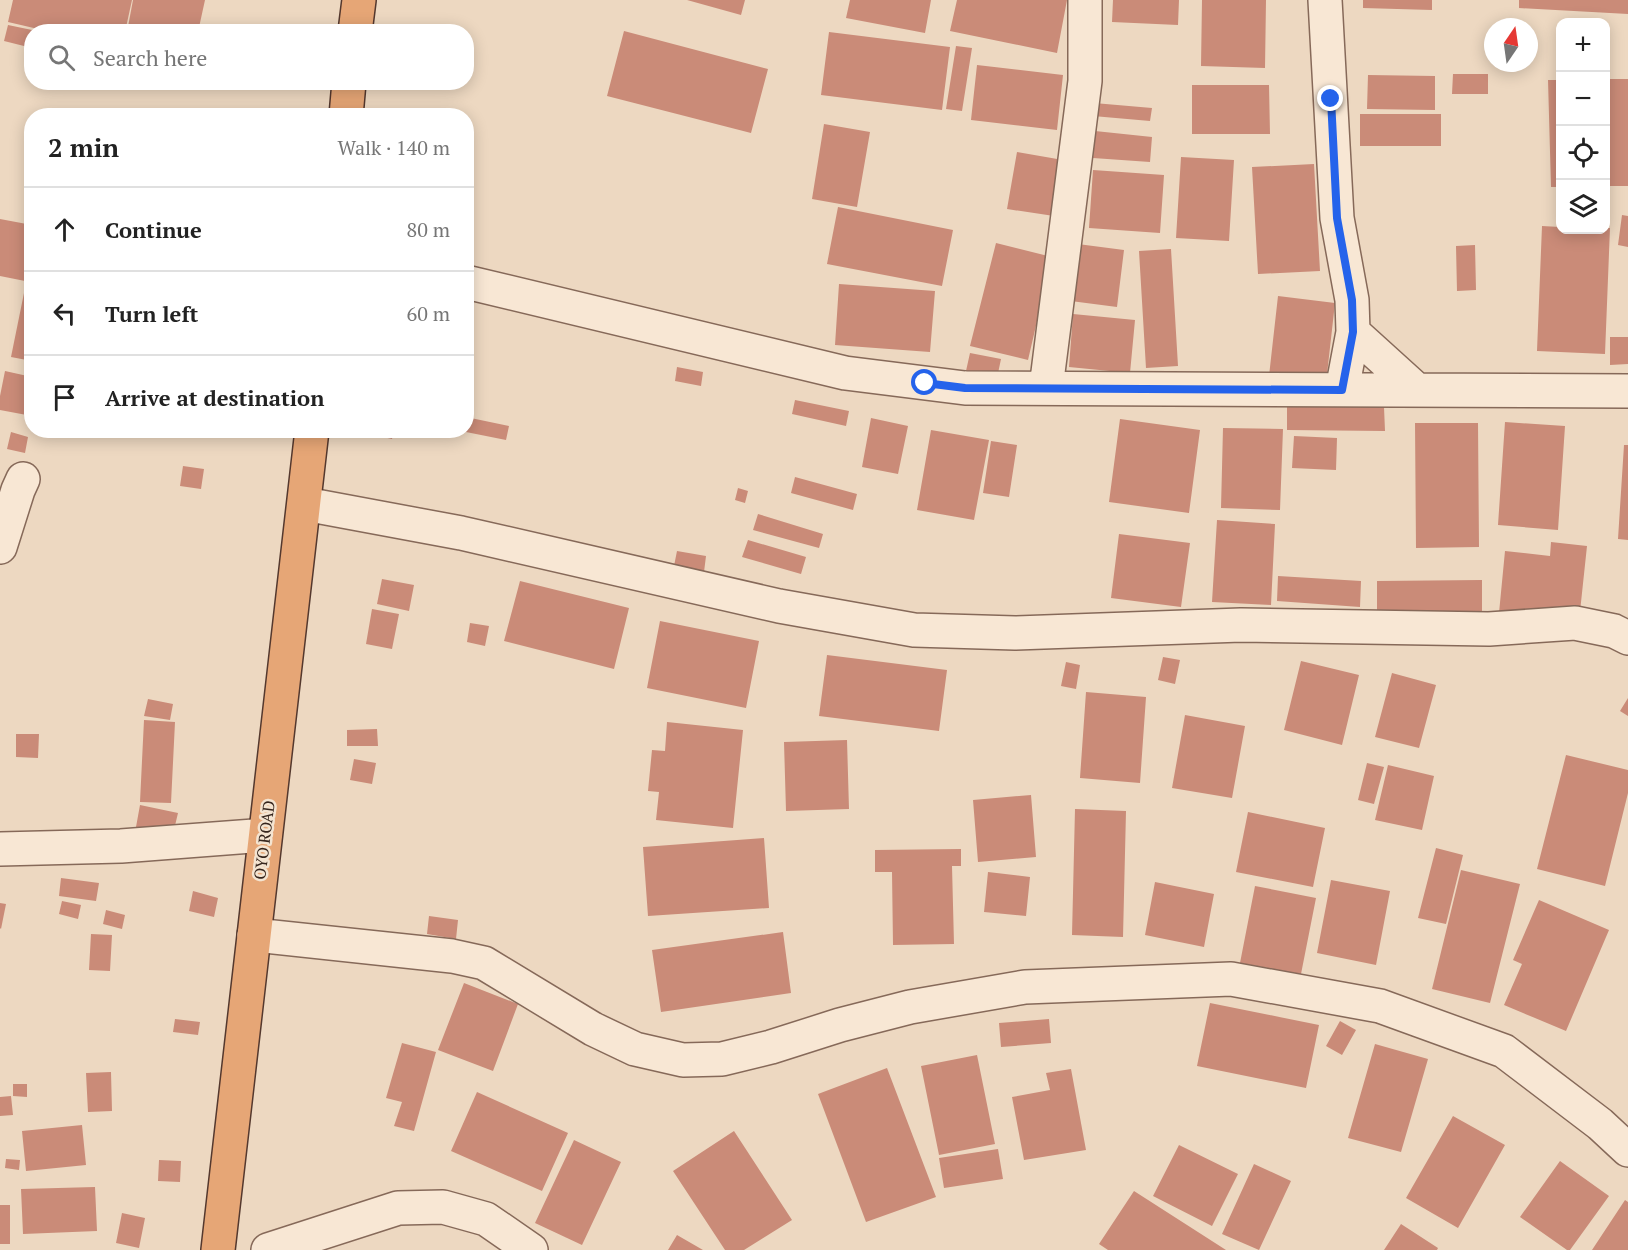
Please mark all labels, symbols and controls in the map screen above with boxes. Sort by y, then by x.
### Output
north arrow [1484,18,1538,72]
map controls [1556,18,1610,234]
button: + [1556,18,1610,72]
search box [24,24,474,90]
icon: search [45,41,78,74]
text: Search here [93,43,207,72]
button: − [1556,72,1610,126]
route end [1317,85,1343,111]
button: locate [1556,126,1610,180]
text: 2 min [48,130,119,164]
text: Walk · 140 m [338,134,450,161]
button: layers [1556,180,1610,234]
icon: ahead [48,213,81,246]
text: Continue [105,215,202,244]
text: 80 m [407,216,450,243]
icon: left [48,297,81,330]
text: Turn left [105,299,198,328]
text: 60 m [407,300,450,327]
route start [911,369,937,395]
icon: arrive [48,381,81,414]
text: Arrive at destination [105,383,324,412]
street label: OYO ROAD [248,799,280,881]

